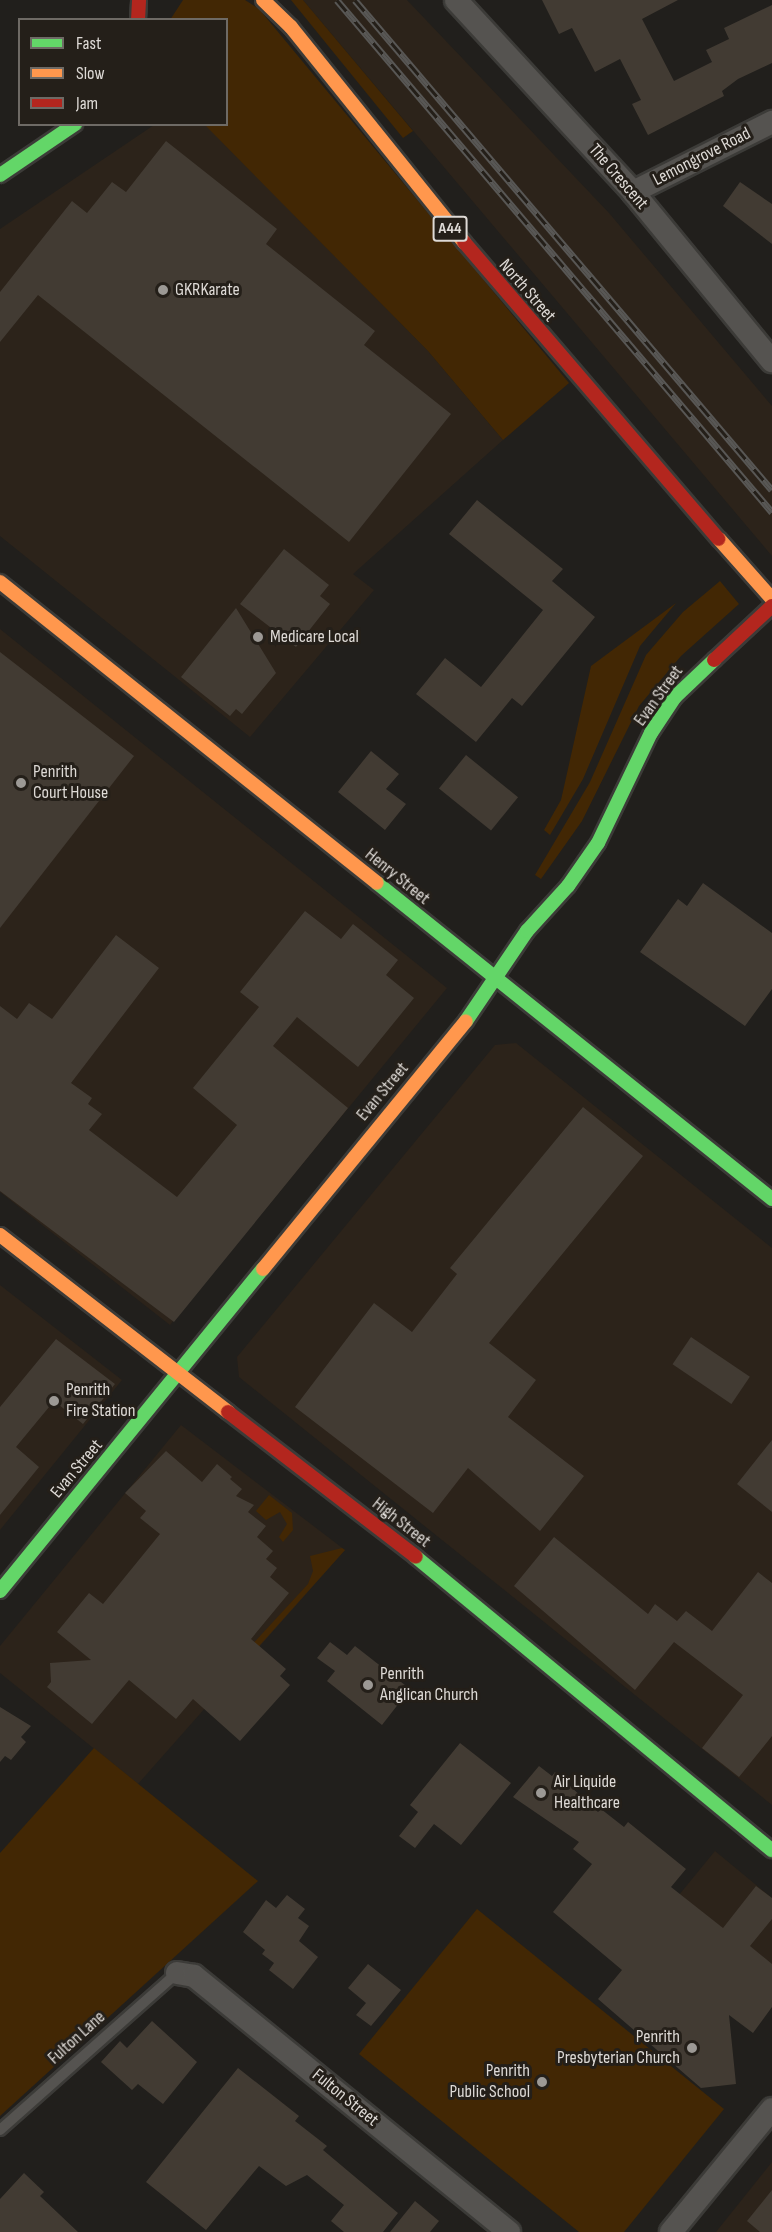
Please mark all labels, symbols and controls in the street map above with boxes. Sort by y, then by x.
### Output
legend [18,18,228,126]
text: Fast [76,33,101,54]
text: Slow [76,63,105,84]
text: Jam [76,93,98,114]
street label: Lemongrove Road [650,123,754,191]
street label: The Crescent [584,140,652,214]
road number: A44 [432,216,468,242]
street label: North Street [494,255,560,327]
place label: GKRKarate [175,279,240,301]
marker: GKRKarate [156,283,170,297]
place label: Medicare Local [270,626,359,648]
marker: Medicare Local [251,630,265,644]
street label: Evan Street [630,662,688,730]
place label: Penrith Court House [33,762,108,804]
marker: Penrith Court House [14,776,28,790]
street label: Henry Street [360,844,434,910]
street label: Evan Street [352,1058,414,1126]
place label: Penrith Fire Station [66,1380,135,1422]
marker: Penrith Fire Station [47,1394,61,1408]
street label: Evan Street [46,1435,108,1503]
street label: High Street [367,1493,435,1553]
place label: Penrith Anglican Church [380,1664,478,1706]
marker: Penrith Anglican Church [361,1678,375,1692]
place label: Air Liquide Healthcare [554,1772,620,1814]
marker: Air Liquide Healthcare [532,1784,550,1802]
street label: Fulton Lane [44,2007,110,2069]
place label: Penrith Presbyterian Church [557,2027,680,2070]
marker: Penrith Presbyterian Church [685,2041,699,2055]
place label: Penrith Public School [449,2061,530,2104]
street label: Fulton Street [307,2065,383,2131]
marker: Penrith Public School [535,2075,549,2089]

